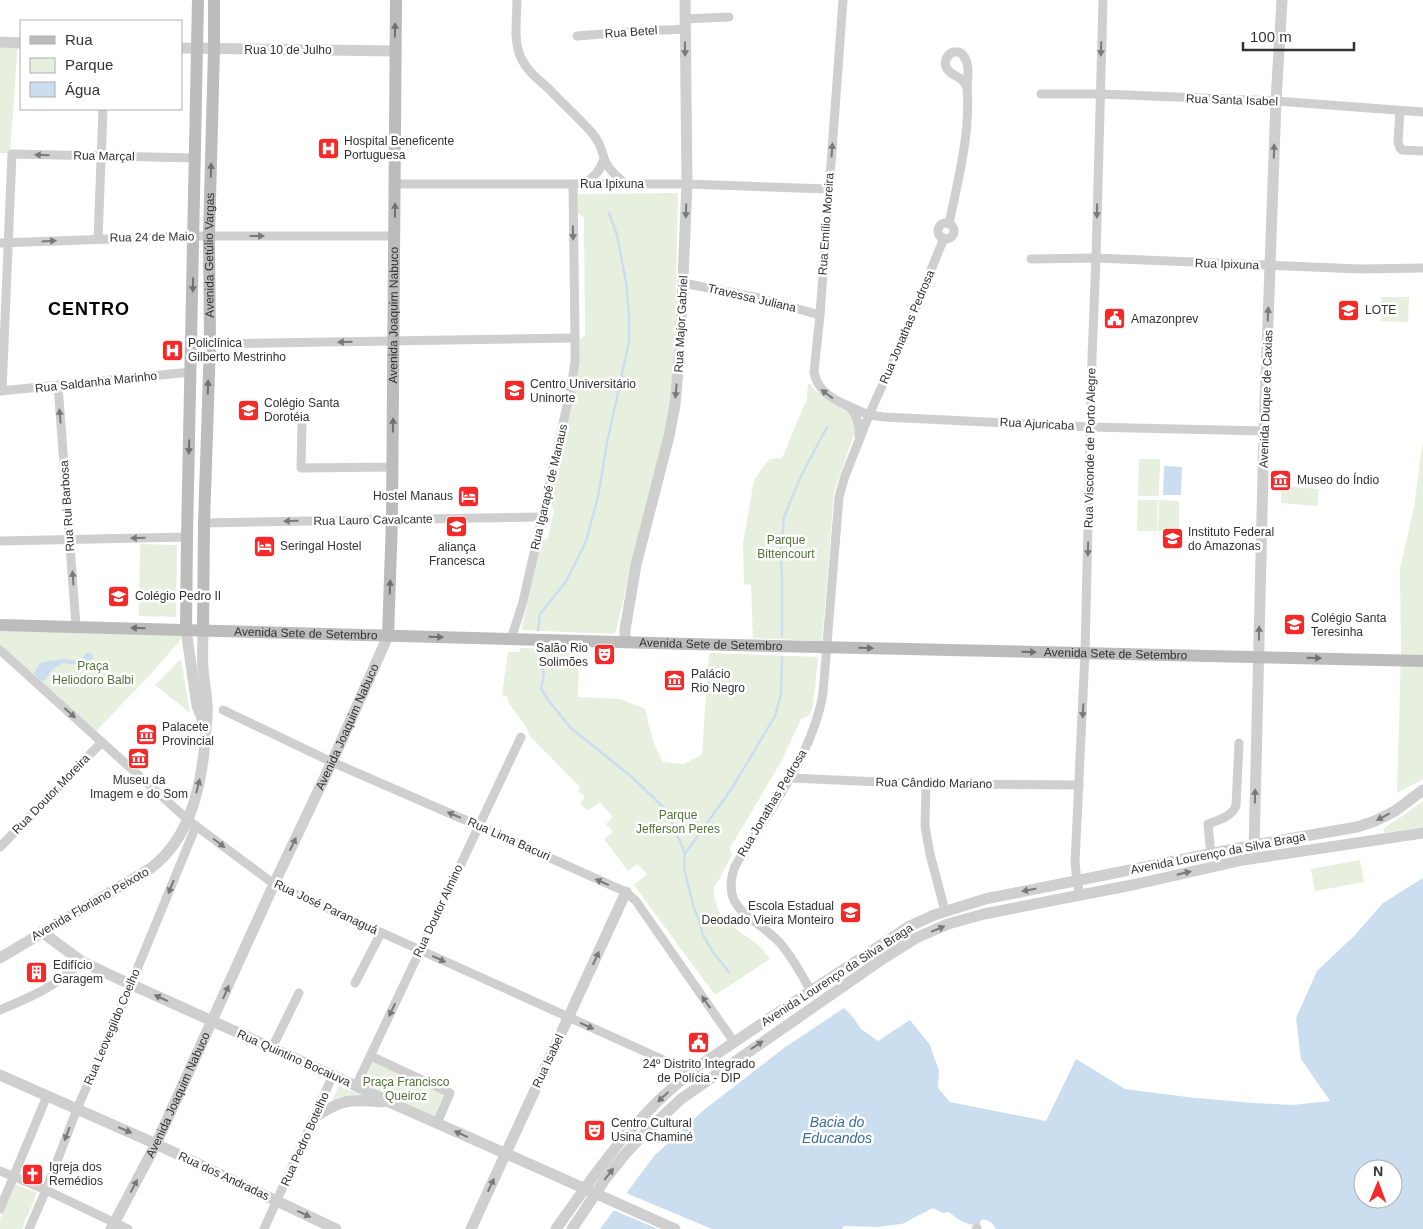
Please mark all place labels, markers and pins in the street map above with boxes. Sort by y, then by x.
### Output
place label: Hospital Beneficente Portuguesa [344,134,454,162]
hospital icon: Hospital Beneficente Portuguesa [316,136,340,160]
school or university icon: LOTE [1337,298,1361,322]
place label: LOTE [1365,303,1396,317]
public building icon: Amazonprev [1103,307,1127,331]
place label: Amazonprev [1131,312,1198,326]
place label: Policlínica Gilberto Mestrinho [188,336,286,364]
hospital icon: Policlínica Gilberto Mestrinho [160,338,184,362]
place label: Centro Universitário Uninorte [530,377,636,405]
school or university icon: Centro Universitário Uninorte [502,379,526,403]
place label: Colégio Santa Dorotéia [264,396,340,424]
school or university icon: Colégio Santa Dorotéia [236,398,260,422]
museum icon: Museo do Índio [1269,468,1293,492]
place label: Museo do Índio [1297,472,1379,487]
hotel icon: Hostel Manaus [457,484,481,508]
place label: Hostel Manaus [373,489,453,503]
school or university icon: aliança Francesca [445,514,469,538]
place label: Instituto Federal do Amazonas [1188,525,1274,553]
school or university icon: Instituto Federal do Amazonas [1160,527,1184,551]
hotel icon: Seringal Hostel [252,534,276,558]
place label: Seringal Hostel [280,539,361,553]
place label: aliança Francesca [429,540,485,568]
school or university icon: Colégio Pedro II [107,584,131,608]
place label: Colégio Pedro II [135,589,221,603]
place label: Colégio Santa Teresinha [1311,611,1387,639]
school or university icon: Colégio Santa Teresinha [1283,613,1307,637]
place label: Salão Rio Solimões [536,641,588,669]
theatre icon: Salão Rio Solimões [592,643,616,667]
place label: Palácio Rio Negro [691,667,745,695]
museum icon: Palácio Rio Negro [663,669,687,693]
place label: Palacete Provincial [162,720,214,748]
museum icon: Palacete Provincial [134,722,158,746]
museum icon: Museu da Imagem e do Som [127,747,151,771]
place label: Museu da Imagem e do Som [90,773,188,801]
place label: Escola Estadual Deodado Vieira Monteiro [701,899,834,927]
school or university icon: Escola Estadual Deodado Vieira Monteiro [838,901,862,925]
place label: Edifício Garagem [53,958,103,986]
building icon: Edifício Garagem [25,960,49,984]
public building icon: 24º Distrito Integrado de Polícia - DIP [687,1031,711,1055]
place label: 24º Distrito Integrado de Polícia - DIP [643,1057,756,1085]
place label: Centro Cultural Usina Chaminé [611,1116,693,1144]
theatre icon: Centro Cultural Usina Chaminé [583,1118,607,1142]
place label: Igreja dos Remédios [49,1160,103,1188]
church icon: Igreja dos Remédios [21,1162,45,1186]

